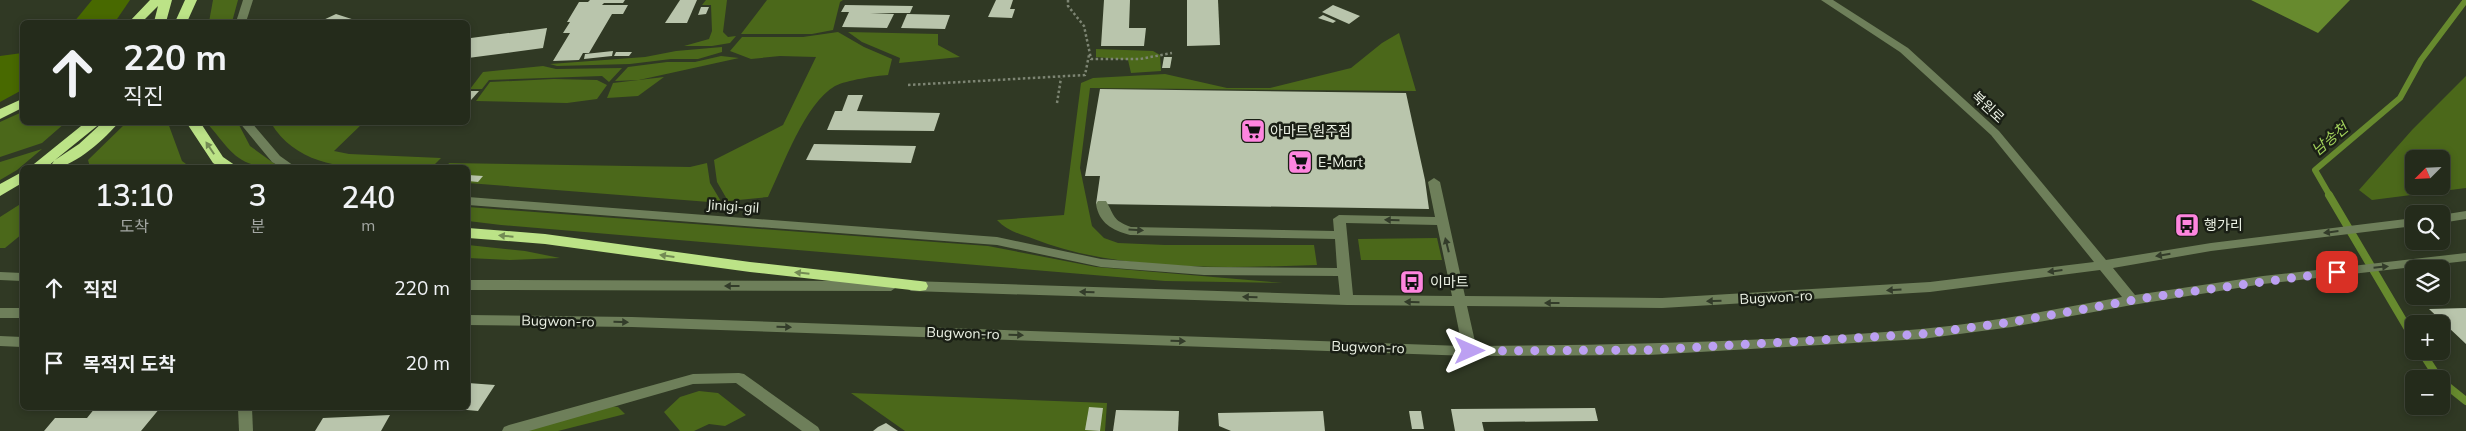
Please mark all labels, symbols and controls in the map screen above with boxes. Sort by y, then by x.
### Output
text: 220 m [123,35,227,79]
icon: ahead [40,40,105,105]
text: 직진 [123,82,163,110]
street label: 북원로 [1968,87,2008,127]
water label: 남송천 [2308,117,2353,159]
supermarket icon: 아마트 원주점 [1240,118,1266,144]
place label: 아마트 원주점 [1270,122,1351,140]
one-way arrow [205,141,215,155]
supermarket icon: E-Mart [1287,149,1313,175]
north arrow [2405,150,2450,195]
map controls [2405,150,2450,415]
place label: E-Mart [1318,153,1363,171]
text: 13:10 [95,176,174,214]
text: 3 [249,176,267,214]
text: 240 [341,178,395,216]
street label: Jinigi-gil [706,195,760,217]
button: search [2405,205,2450,250]
bus stop icon: 행가리 [2174,212,2200,238]
text: m [361,215,375,235]
text: 도착 [120,216,149,236]
text: 분 [250,216,265,236]
one-way arrow [1384,216,1400,224]
place label: 행가리 [2204,216,2243,234]
one-way arrow [1128,227,1144,235]
one-way arrow [2322,228,2338,236]
one-way arrow [497,232,513,240]
one-way arrow [1443,237,1451,252]
one-way arrow [658,251,674,259]
one-way arrow [2155,251,2171,259]
pin [2316,251,2358,293]
icon: arrive [2323,258,2351,286]
button: layers [2405,260,2450,305]
one-way arrow [2373,263,2389,271]
one-way arrow [2047,268,2063,276]
one-way arrow [793,269,809,277]
bus stop icon: 이마트 [1399,269,1425,295]
place label: 이마트 [1430,273,1469,291]
icon: ahead [40,274,68,302]
text: 220 m [394,276,450,300]
text: 직진 [83,277,118,301]
one-way arrow [724,282,740,290]
street label: Bugwon-ro [1739,286,1813,308]
one-way arrow [1885,286,1901,294]
one-way arrow [1079,287,1095,295]
one-way arrow [1241,293,1257,301]
one-way arrow [1706,297,1722,305]
one-way arrow [1404,298,1420,306]
one-way arrow [1543,299,1559,307]
street label: Bugwon-ro [521,311,595,331]
button: + [2405,315,2450,360]
one-way arrow [613,318,629,326]
street label: Bugwon-ro [926,323,1000,343]
one-way arrow [776,324,792,332]
position arrow [1443,324,1495,376]
one-way arrow [1008,332,1024,340]
one-way arrow [1171,337,1187,345]
street label: Bugwon-ro [1331,337,1405,357]
icon: arrive [40,349,68,377]
text: 20 m [406,351,450,375]
text: 목적지 도착 [83,352,176,376]
button: − [2405,370,2450,415]

